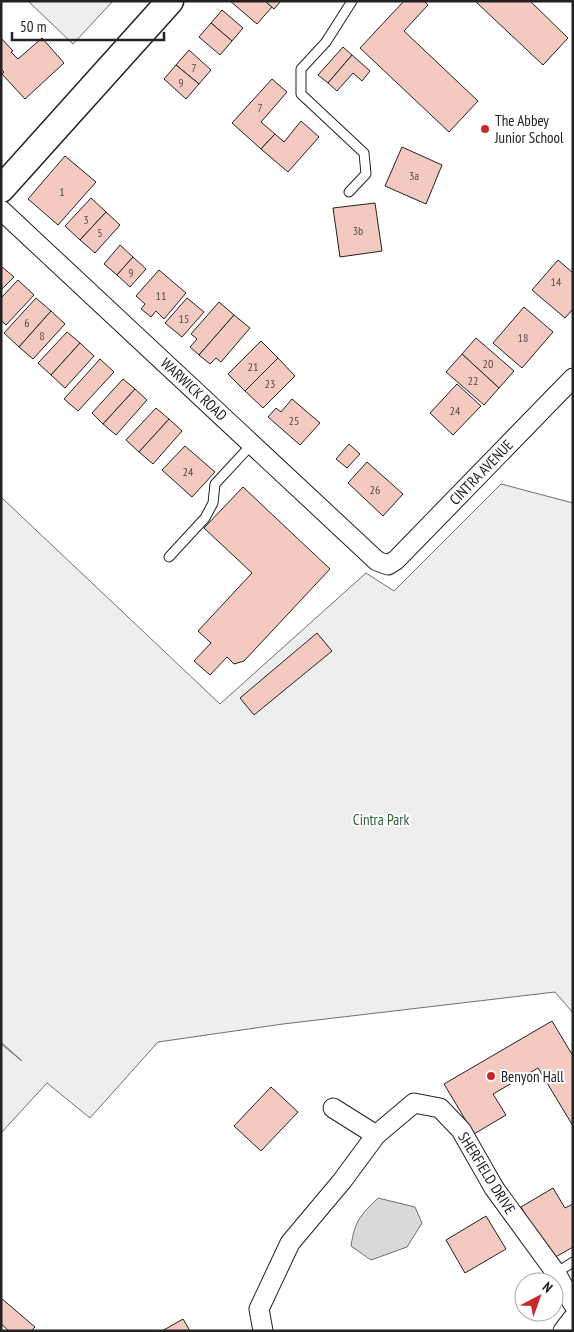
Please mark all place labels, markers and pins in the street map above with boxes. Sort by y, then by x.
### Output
place label: The Abbey Junior School [494,111,564,147]
marker: The Abbey Junior School [479,123,491,135]
place label: Benyon Hall [501,1067,564,1086]
marker: Benyon Hall [485,1070,497,1082]

